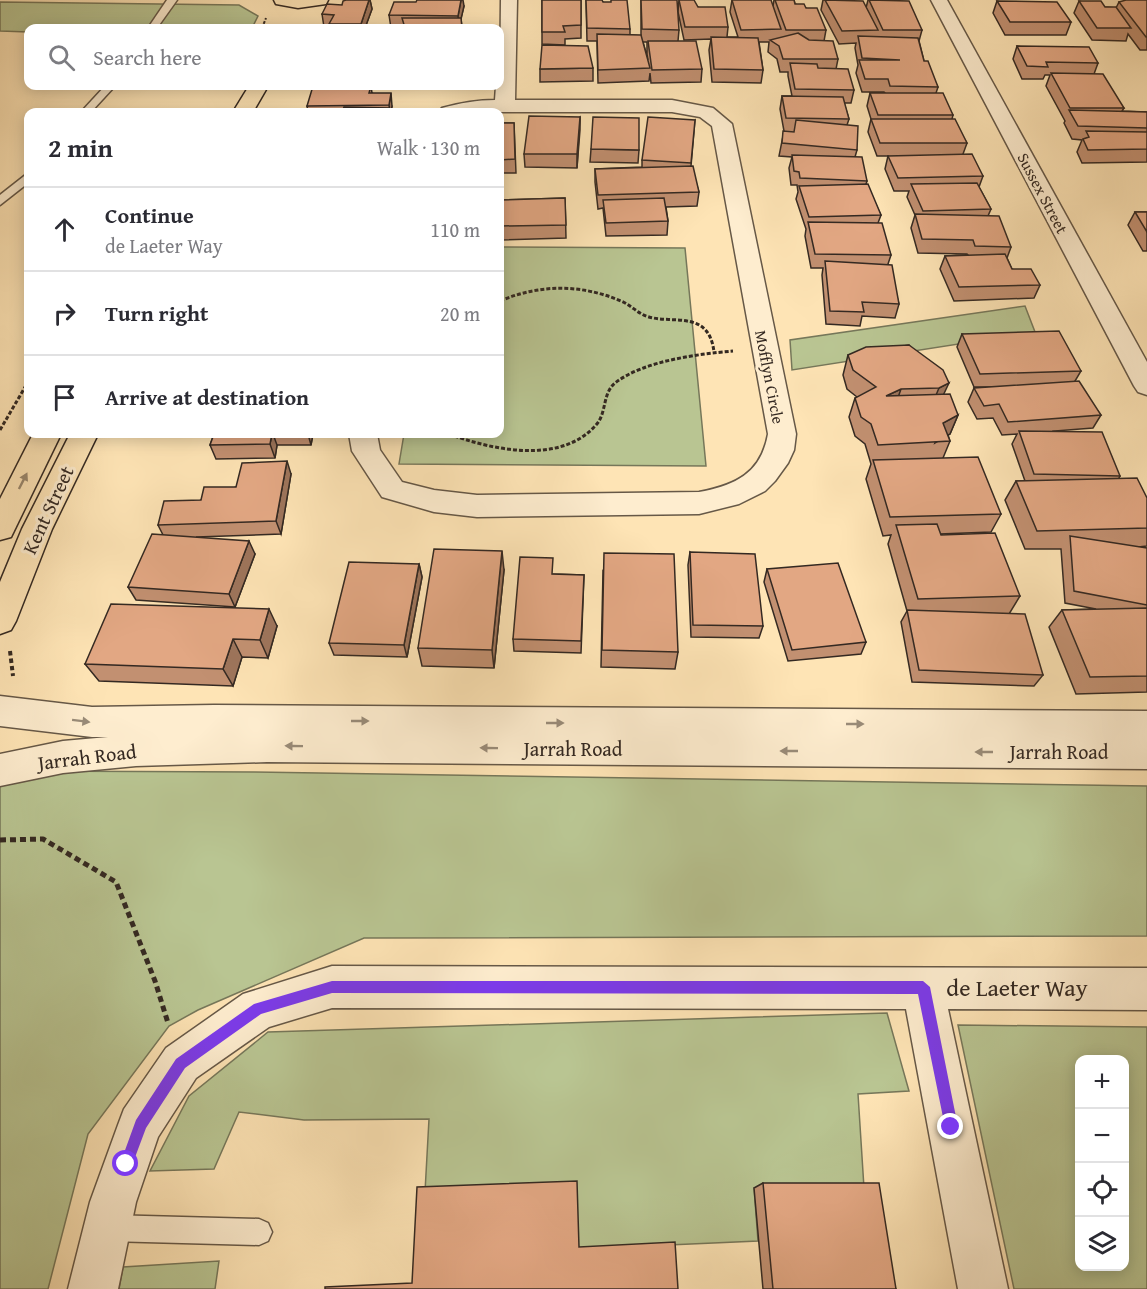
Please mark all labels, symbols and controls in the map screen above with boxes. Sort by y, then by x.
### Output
search box [24,24,504,90]
icon: search [45,41,78,74]
text: Search here [93,41,202,73]
text: 2 min [48,128,113,167]
text: Walk · 130 m [377,133,480,162]
street label: Sussex Street [1012,148,1075,238]
text: Continue [105,199,194,231]
icon: ahead [48,213,81,246]
text: 110 m [430,215,480,244]
text: de Laeter Way [105,231,223,260]
icon: right [48,297,81,330]
text: Turn right [105,297,208,329]
text: 20 m [440,299,480,328]
street label: Mofflyn Circle [749,328,791,426]
icon: arrive [48,381,81,414]
text: Arrive at destination [105,381,309,413]
street label: Kent Street [14,461,81,559]
one-way arrow [18,472,28,489]
one-way arrow [72,716,91,726]
one-way arrow [350,716,369,726]
one-way arrow [545,718,564,727]
one-way arrow [845,719,864,729]
street label: Jarrah Road [521,734,623,763]
street label: Jarrah Road [33,736,138,777]
street label: Jarrah Road [1007,737,1109,766]
one-way arrow [284,741,303,751]
one-way arrow [479,744,498,753]
one-way arrow [779,746,798,756]
one-way arrow [974,747,993,757]
street label: de Laeter Way [946,970,1088,1005]
map controls [1075,1055,1129,1271]
button: + [1075,1055,1129,1109]
button: − [1075,1109,1129,1163]
route end [937,1113,963,1139]
route start [112,1150,138,1176]
button: locate [1075,1163,1129,1217]
button: layers [1075,1217,1129,1271]

